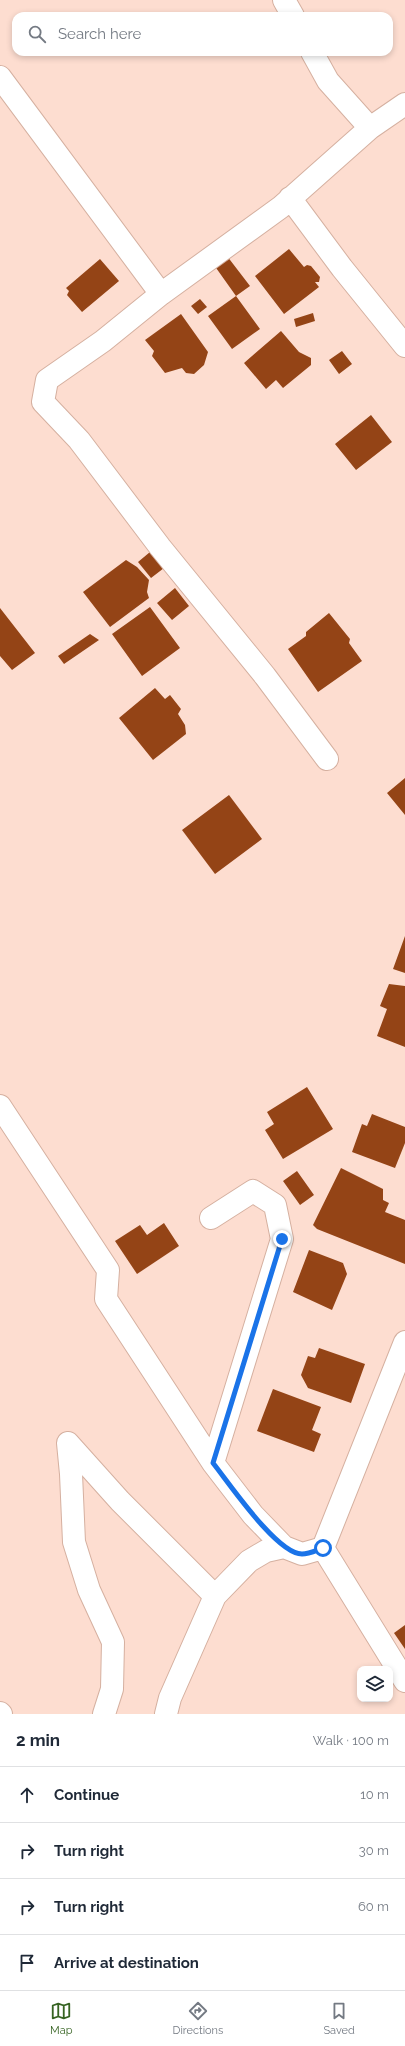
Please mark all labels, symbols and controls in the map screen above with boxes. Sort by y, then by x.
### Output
search box [12,12,393,56]
icon: search [26,23,48,45]
text: Search here [58,25,141,43]
route end [273,1230,291,1248]
route start [314,1539,332,1557]
map controls [357,1666,393,1702]
button: layers [357,1666,393,1702]
text: 2 min [16,1730,60,1750]
text: Walk · 100 m [313,1733,389,1748]
icon: ahead [16,1784,38,1806]
text: Continue [54,1786,119,1804]
text: 10 m [360,1787,389,1802]
icon: right [16,1840,38,1862]
text: Turn right [54,1842,124,1860]
text: 30 m [359,1843,389,1858]
icon: right [16,1896,38,1918]
text: Turn right [54,1898,124,1916]
text: 60 m [358,1899,389,1914]
icon: arrive [16,1952,38,1974]
text: Arrive at destination [54,1954,199,1972]
tab: Map [50,2000,72,2037]
tab: Directions [173,2000,223,2037]
tab: Saved [323,2000,355,2037]

